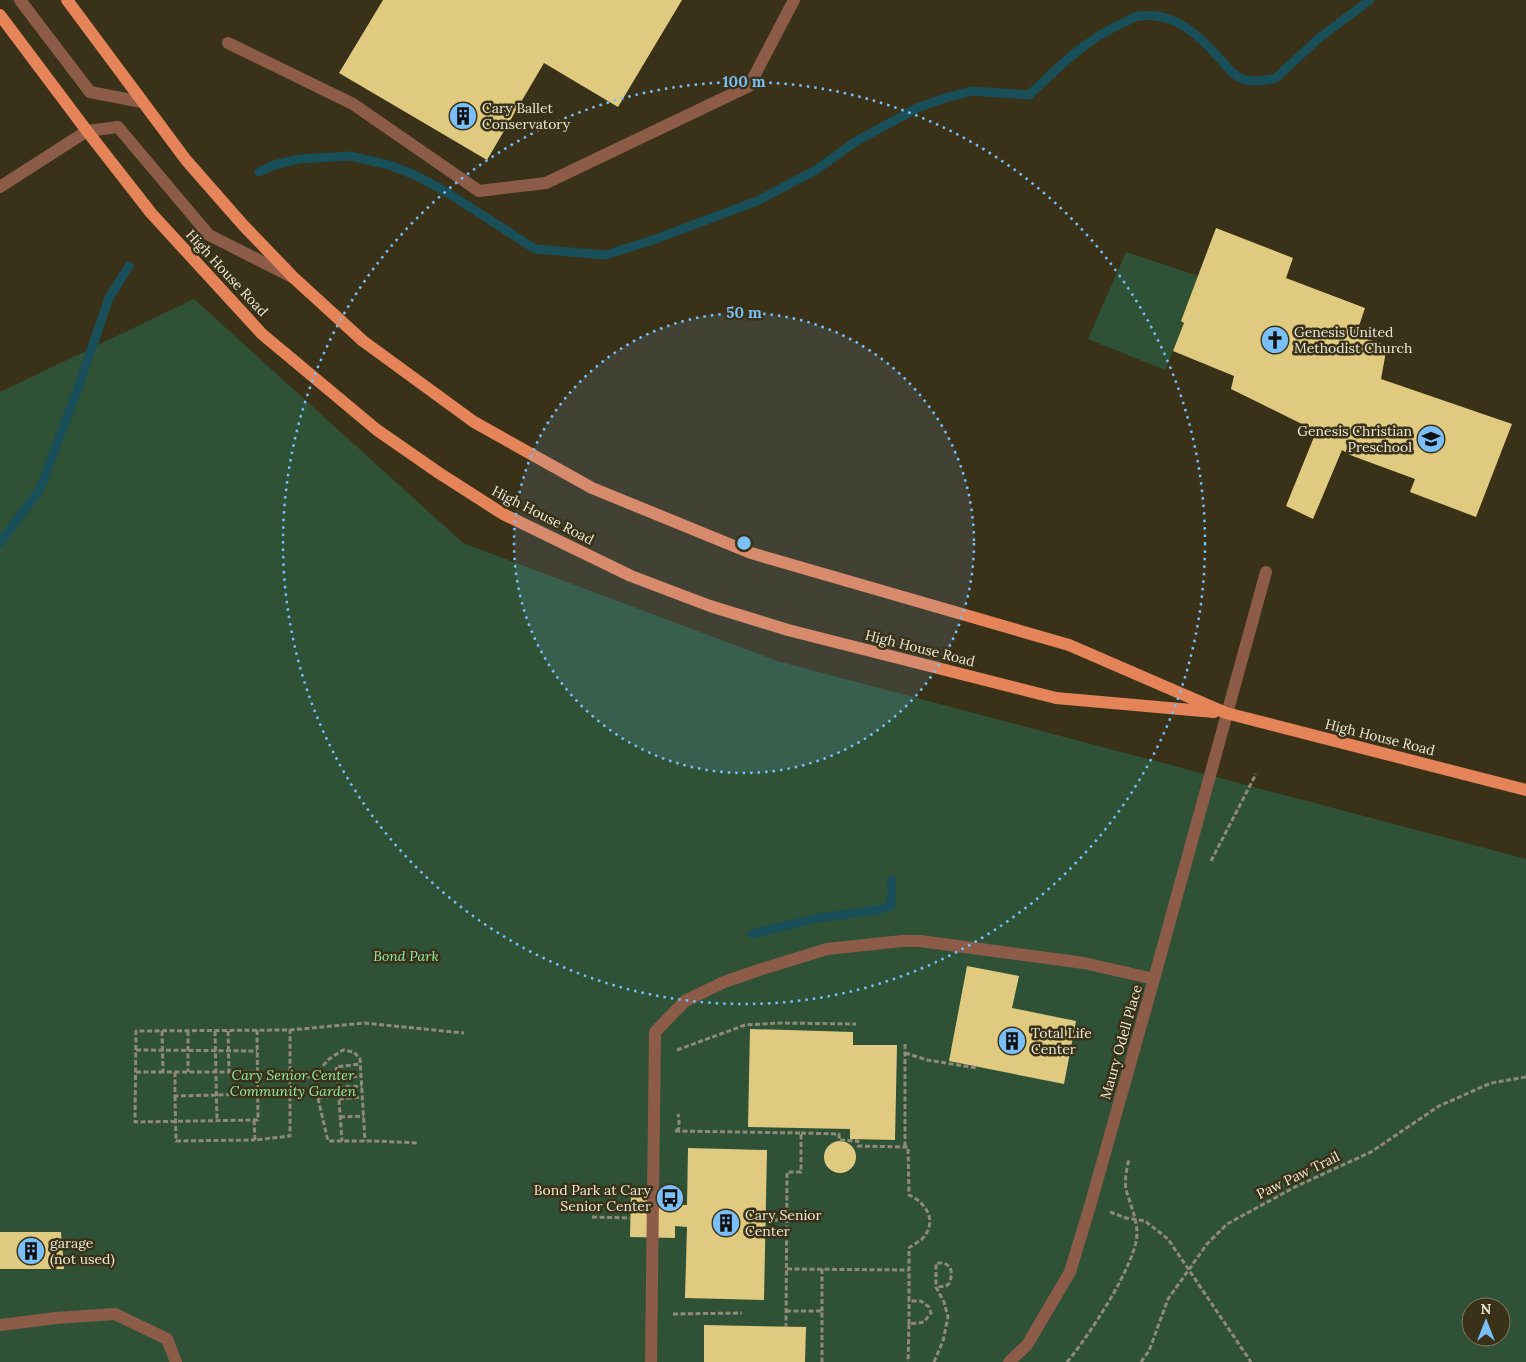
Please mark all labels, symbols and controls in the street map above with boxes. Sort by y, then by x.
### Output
text: 100 m [723,72,766,91]
place label: Cary Ballet Conservatory [482,99,571,133]
building icon: Cary Ballet Conservatory [448,101,478,131]
street label: High House Road [182,226,272,320]
text: 50 m [726,303,762,322]
place label: Genesis United Methodist Church [1294,323,1412,357]
church icon: Genesis United Methodist Church [1260,325,1290,355]
place label: Genesis Christian Preschool [1297,422,1412,456]
school or university icon: Genesis Christian Preschool [1416,424,1446,454]
street label: High House Road [489,481,597,549]
centre of rings [735,534,753,552]
street label: High House Road [863,626,977,670]
street label: High House Road [1323,715,1437,759]
park label: Bond Park [373,947,439,965]
street label: Maury Odell Place [1096,982,1146,1101]
place label: Total Life Center [1031,1024,1092,1058]
building icon: Total Life Center [997,1026,1027,1056]
park label: Cary Senior Center Community Garden [230,1066,357,1100]
street label: Paw Paw Trail [1253,1147,1343,1203]
place label: Bond Park at Cary Senior Center [534,1181,652,1215]
bus stop icon: Bond Park at Cary Senior Center [655,1183,685,1213]
place label: Cary Senior Center [745,1206,822,1240]
building icon: Cary Senior Center [711,1208,741,1238]
place label: garage (not used) [50,1234,115,1268]
building icon: garage (not used) [16,1236,46,1266]
north arrow [1461,1297,1511,1347]
text: N [1481,1300,1492,1318]

